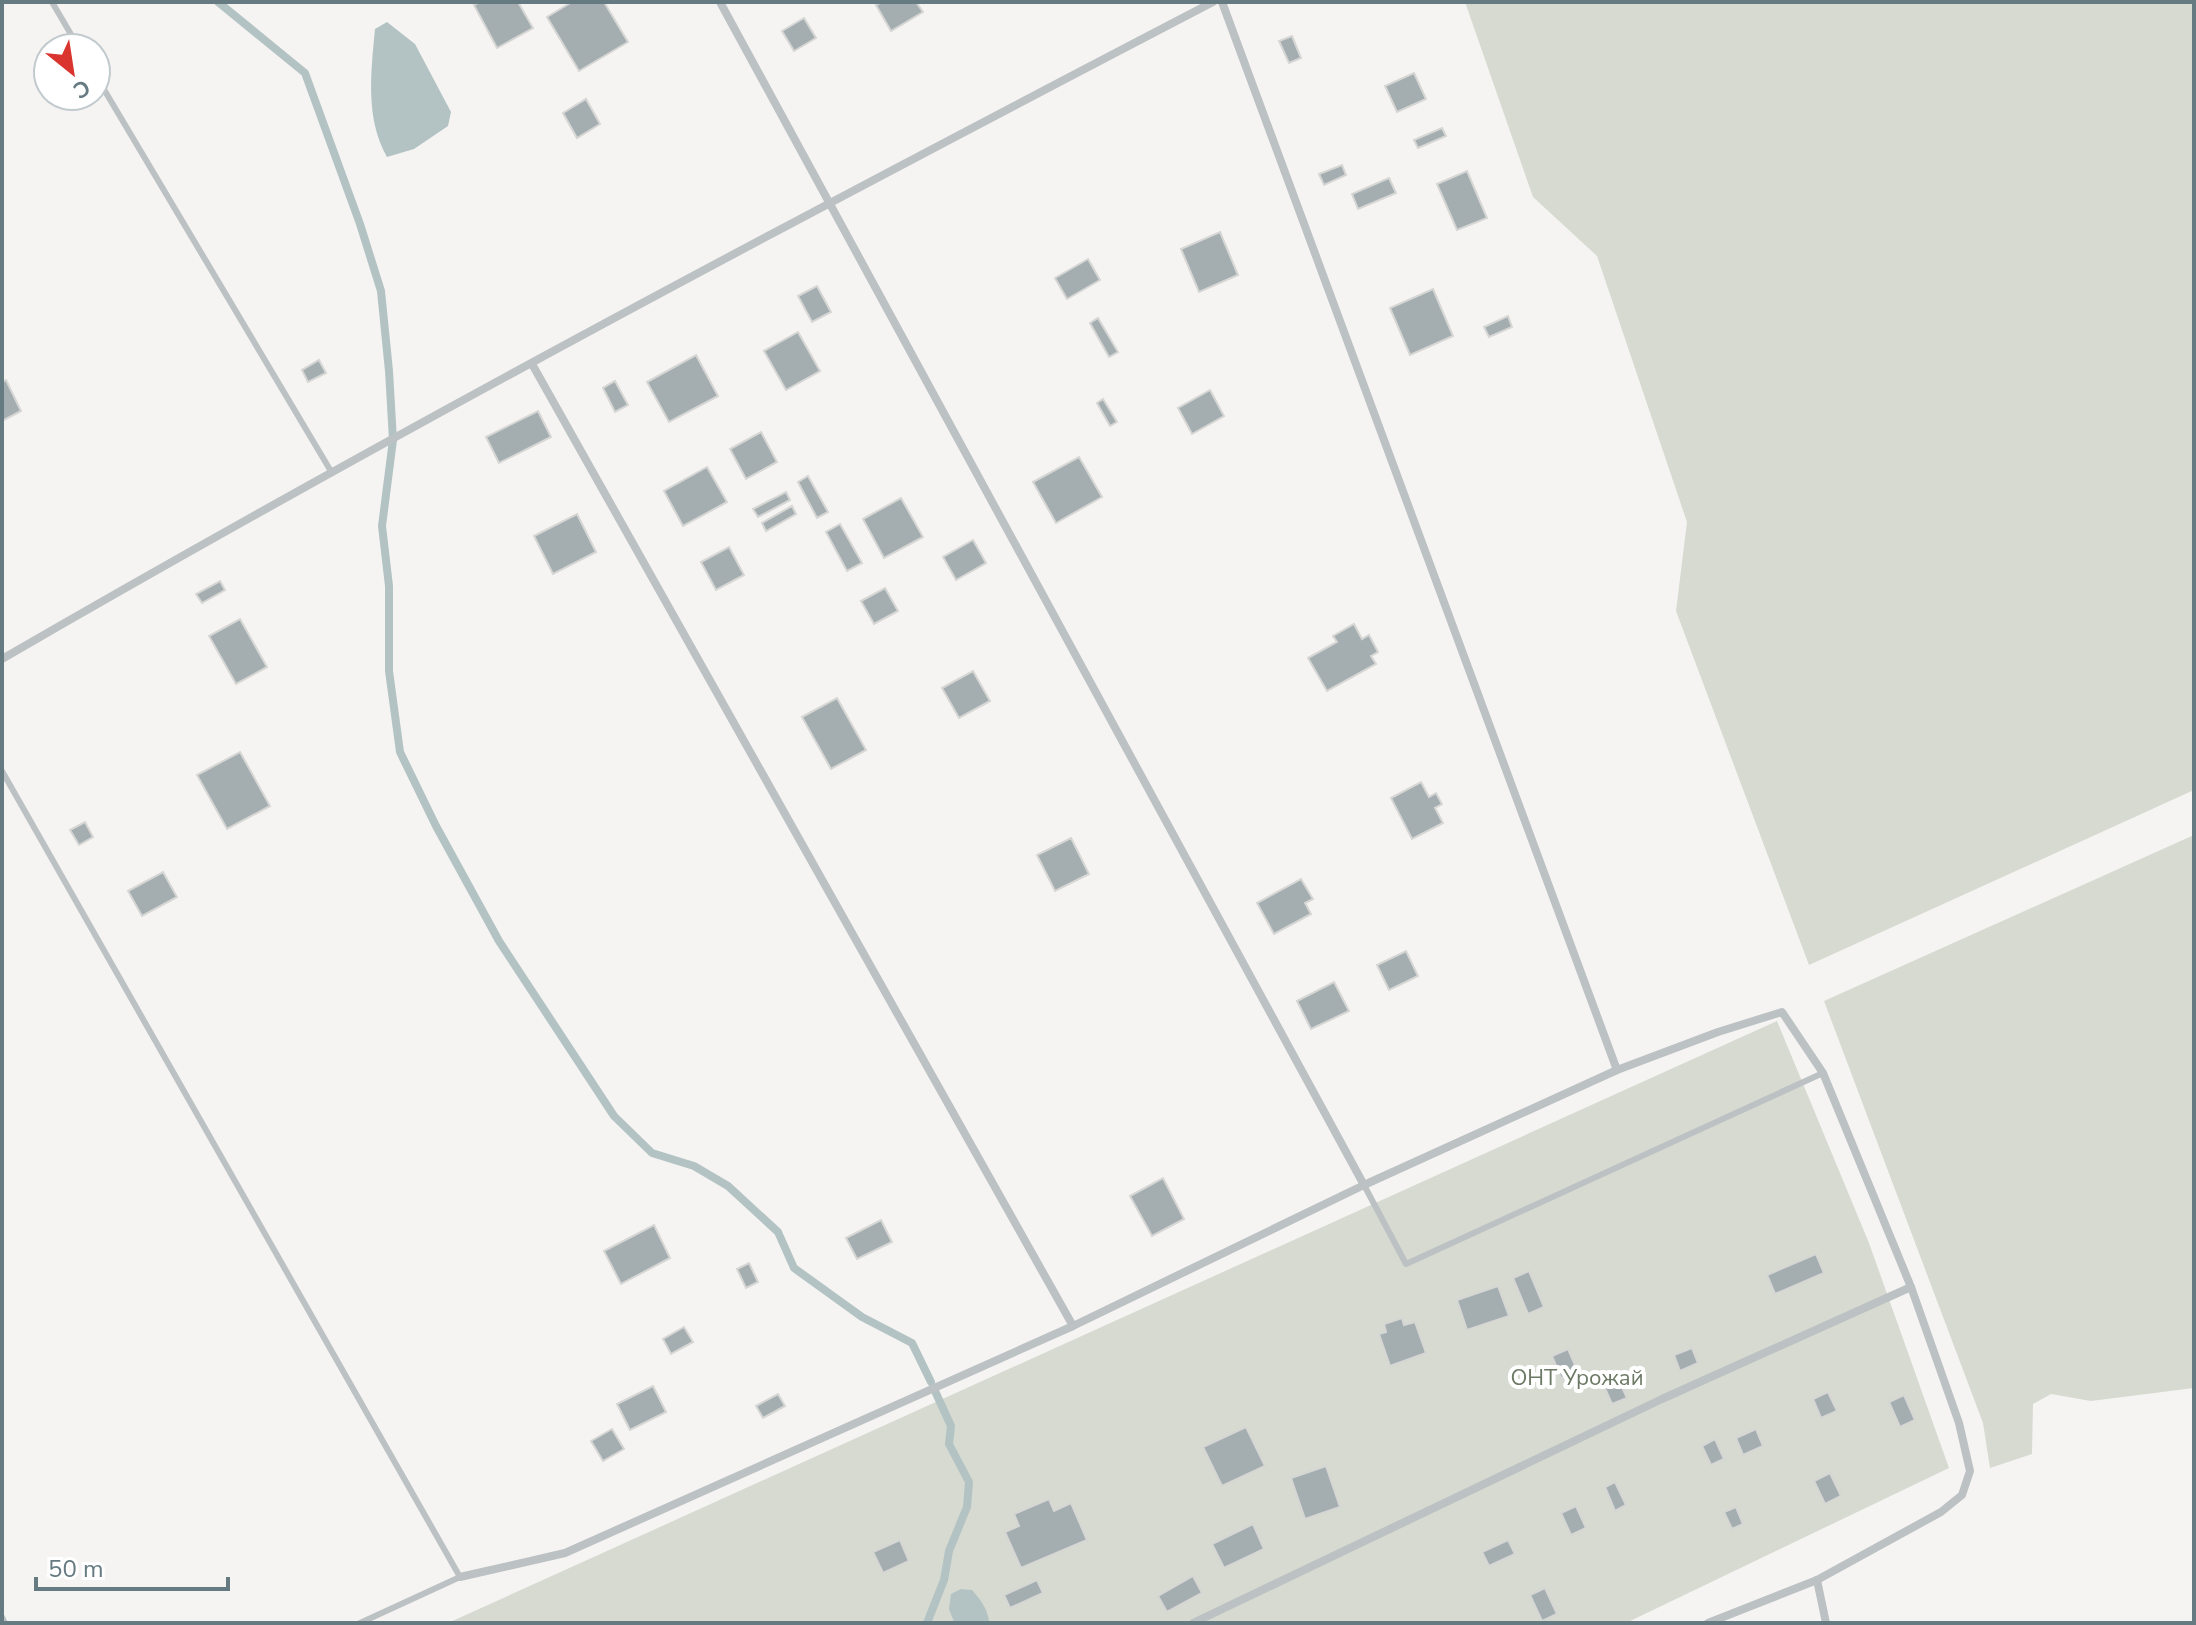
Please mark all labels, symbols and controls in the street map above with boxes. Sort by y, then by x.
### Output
north arrow [32,32,112,112]
text: С [67,72,95,105]
park label: ОНТ Урожай [1510,1363,1644,1393]
scale bar [36,1541,228,1591]
text: 50 m [48,1553,104,1585]

